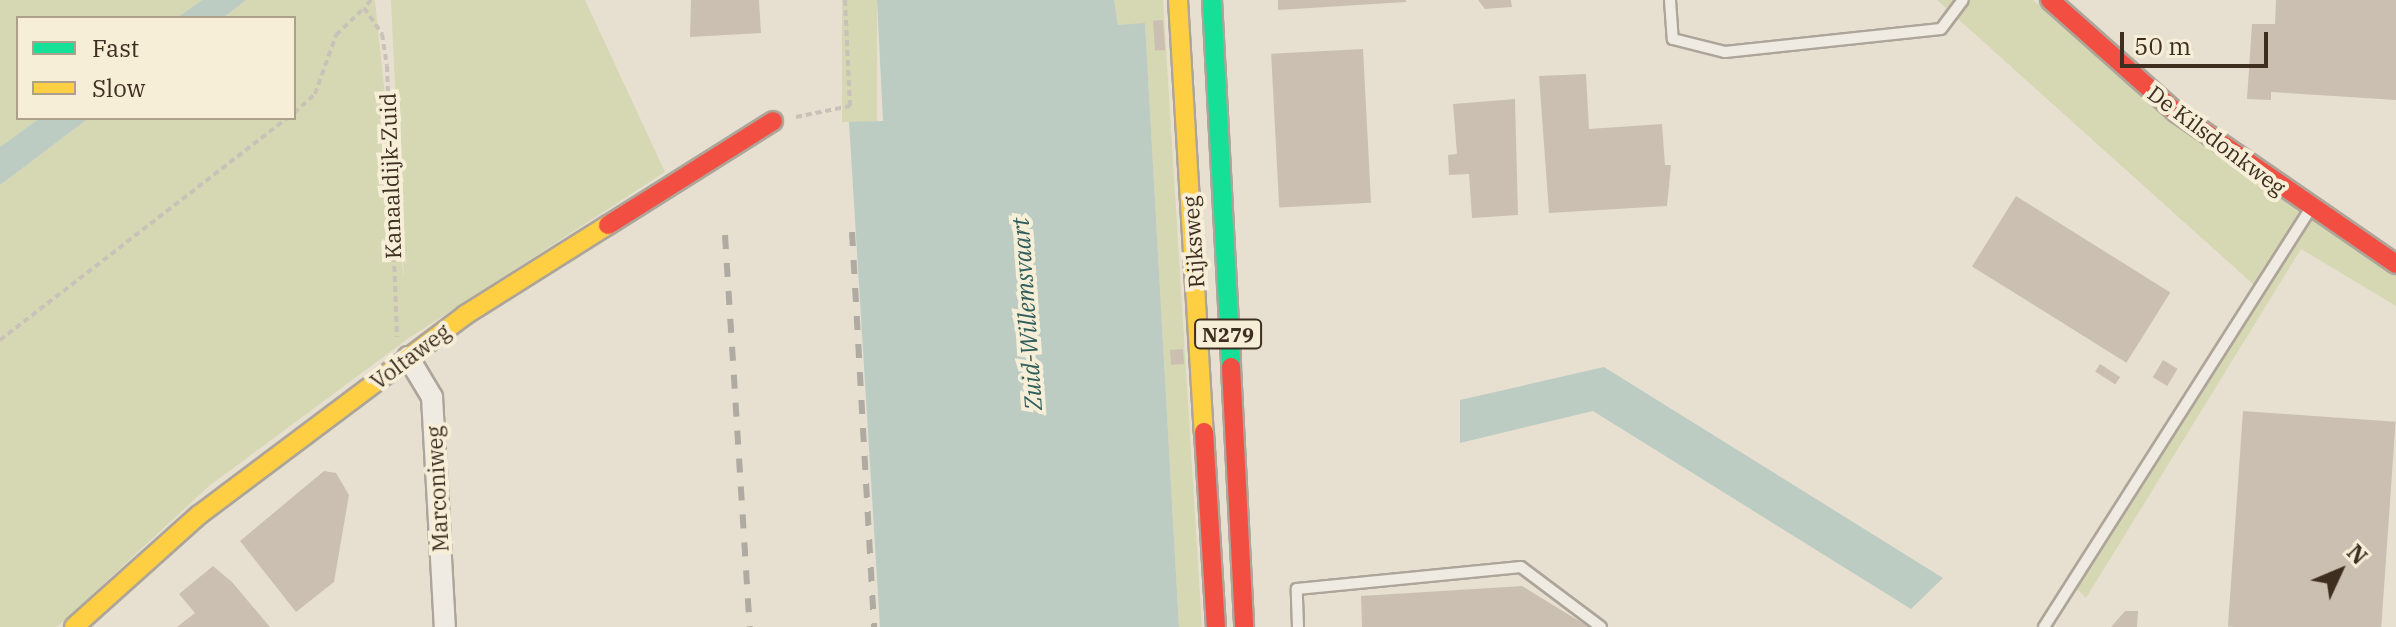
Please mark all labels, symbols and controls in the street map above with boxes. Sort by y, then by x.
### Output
legend [16,16,296,120]
scale bar [2124,16,2272,66]
text: 50 m [2134,30,2191,62]
text: Fast [92,32,139,64]
text: Slow [92,72,145,104]
street label: De Kilsdonkweg [2143,80,2291,200]
street label: Kanaaldijk-Zuid [374,92,406,260]
street label: Rijksweg [1177,195,1209,289]
water label: Zuid-Willemsvaart [1006,217,1048,411]
street label: Voltaweg [365,318,455,394]
road number: N279 [1194,318,1262,350]
street label: Marconiweg [421,425,453,553]
north arrow [2300,531,2380,611]
text: N [2341,538,2374,570]

